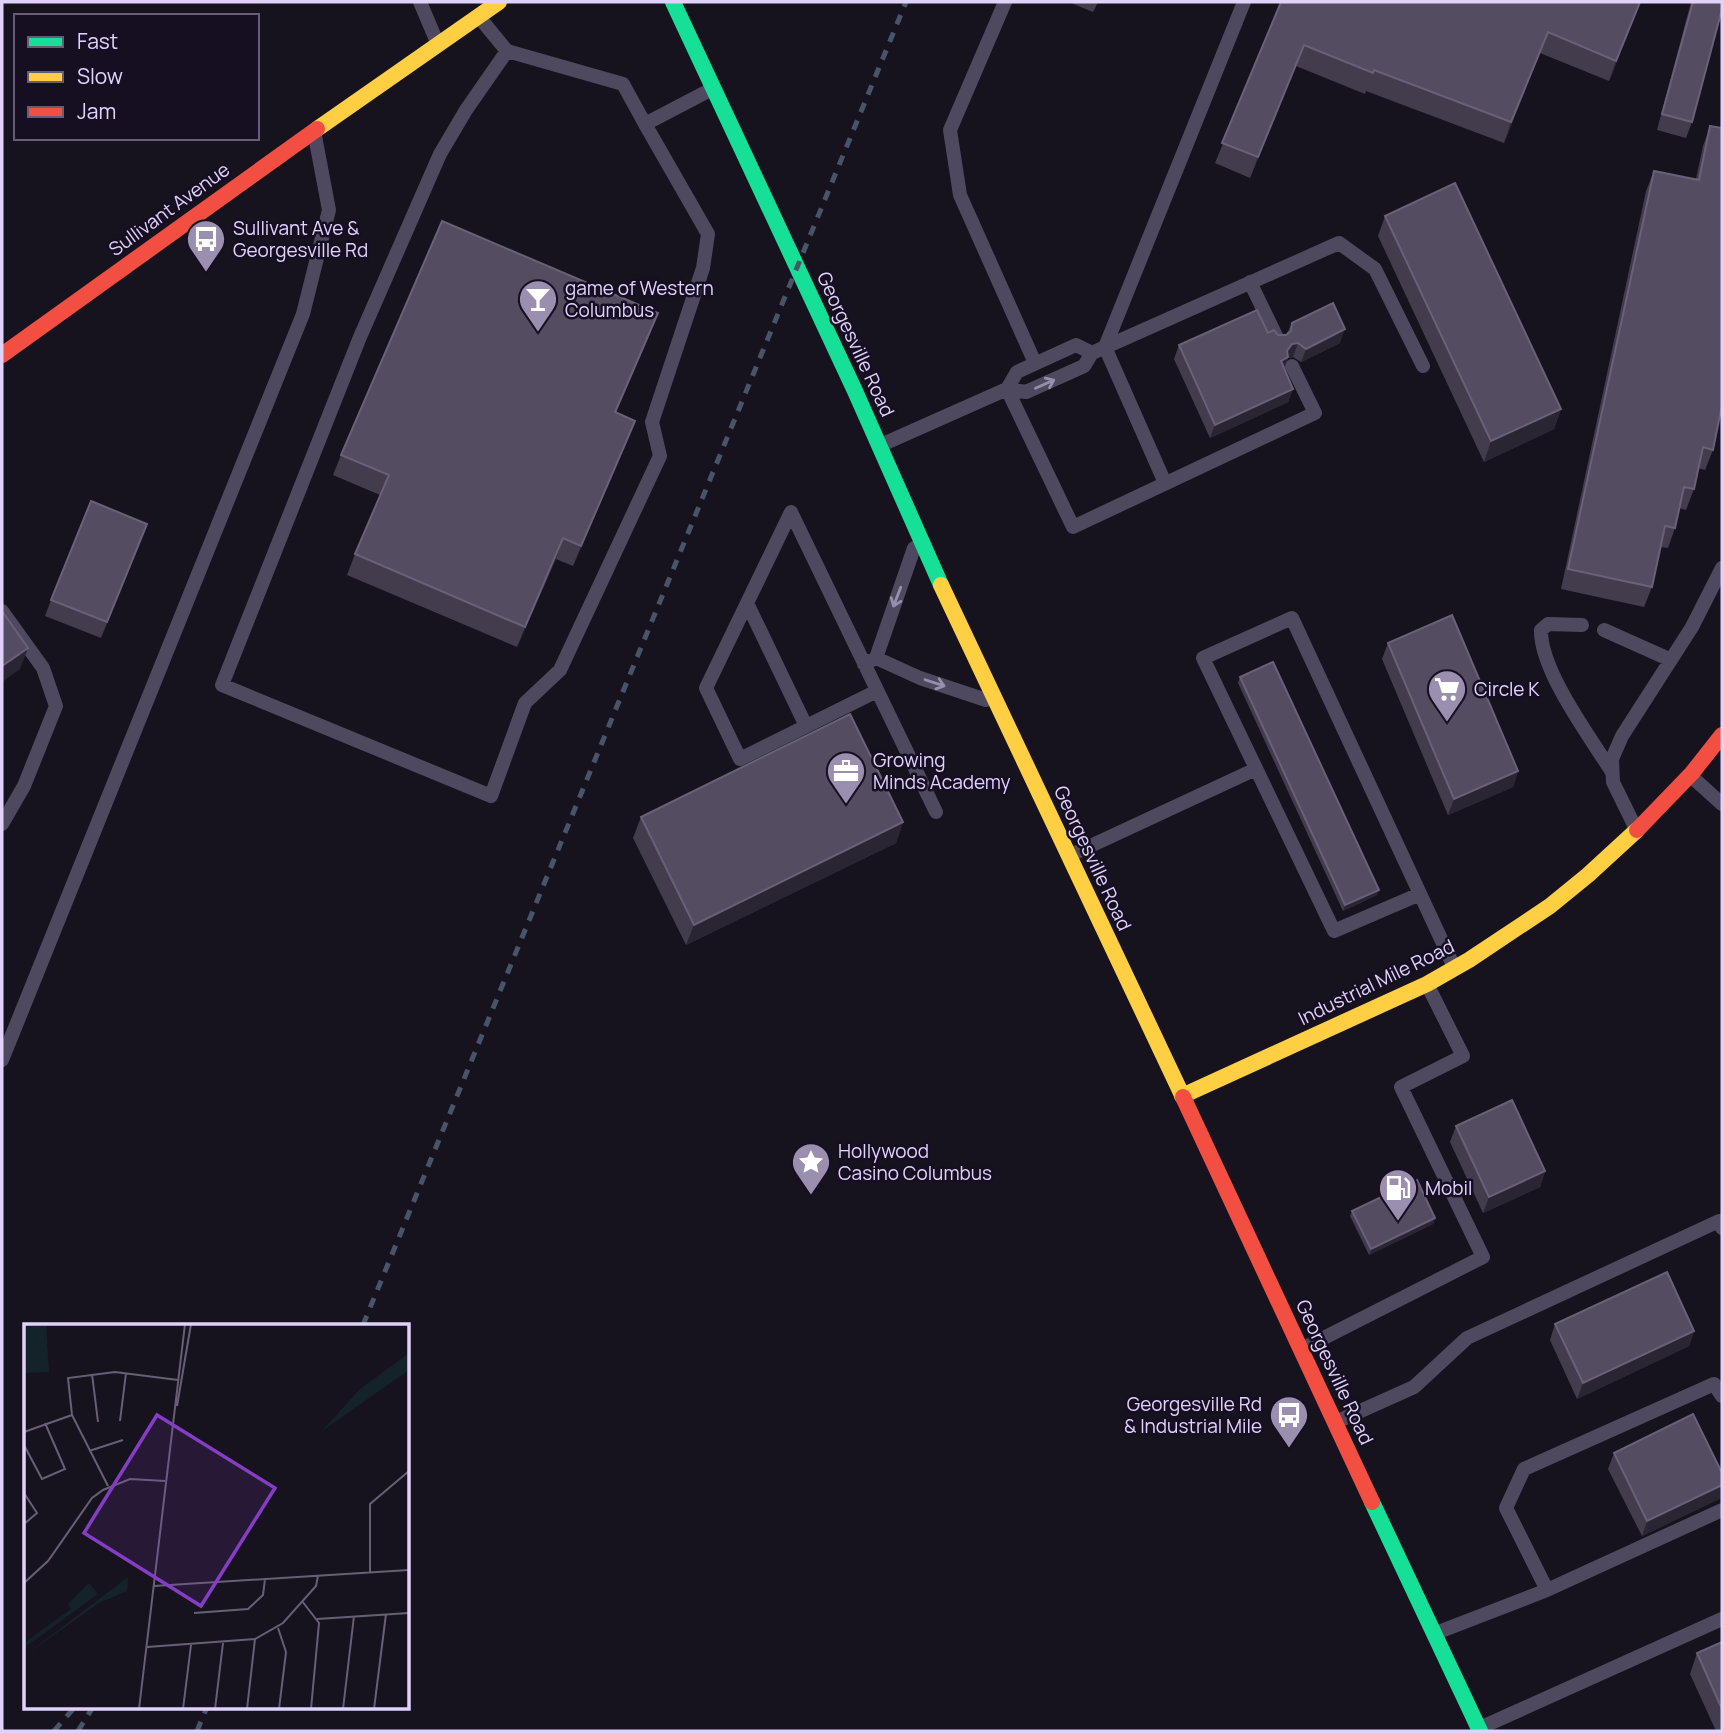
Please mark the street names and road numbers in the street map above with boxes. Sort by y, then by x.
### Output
street label: Sullivant Avenue [103,156,235,262]
street label: Georgesville Road [811,267,901,421]
street label: Georgesville Road [1048,781,1138,935]
street label: Industrial Mile Road [1294,933,1458,1031]
street label: Georgesville Road [1290,1295,1380,1449]

